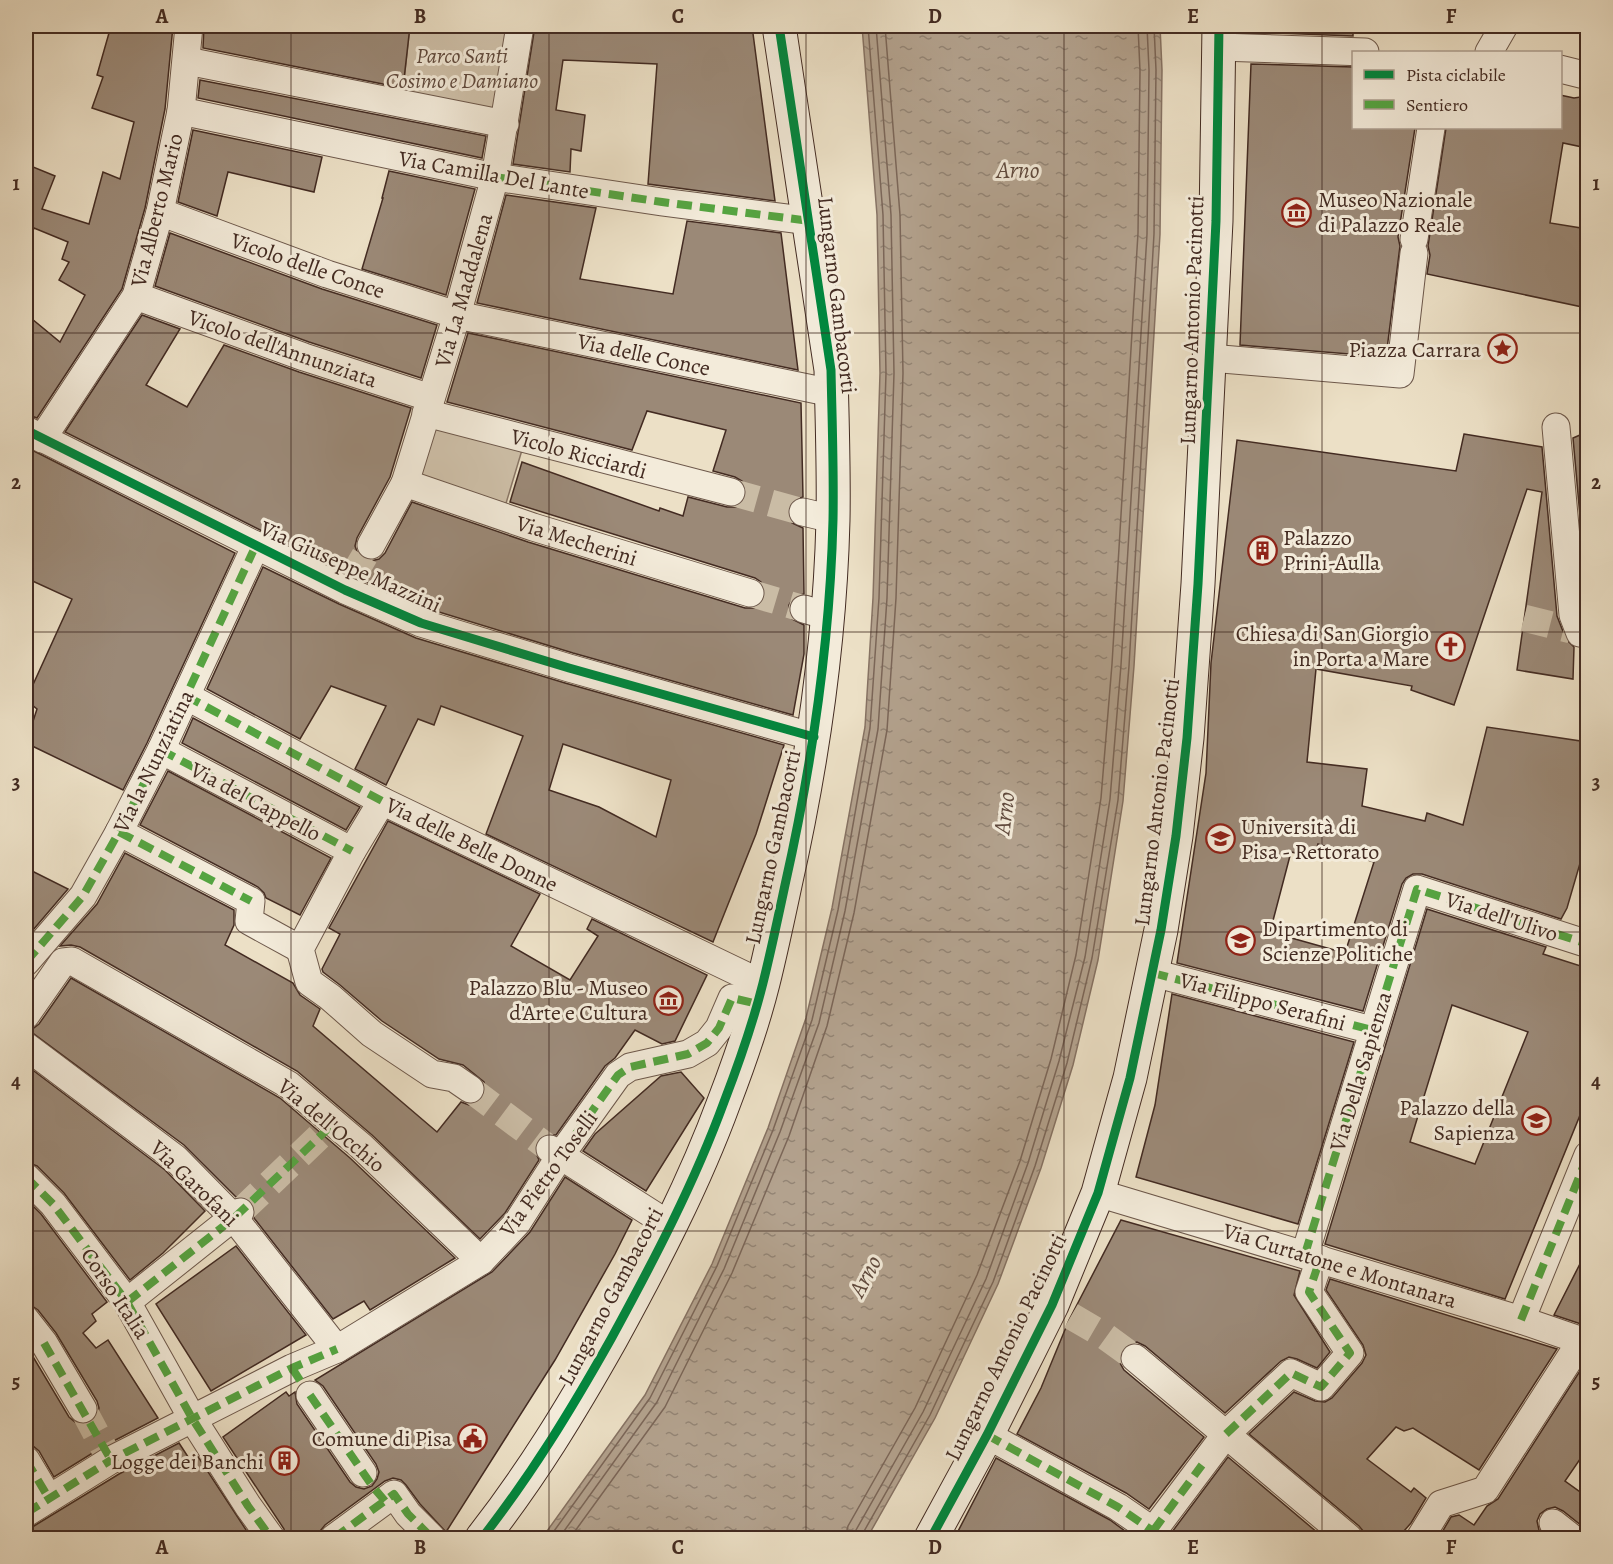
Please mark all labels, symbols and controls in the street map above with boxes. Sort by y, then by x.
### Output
text: A [155,3,169,30]
text: B [414,3,426,30]
text: C [672,3,684,30]
text: D [928,3,942,30]
text: E [1187,3,1199,30]
text: F [1446,3,1457,30]
park label: Parco Santi Cosimo e Damiano [386,41,538,96]
legend [1352,51,1562,129]
text: Pista ciclabile [1406,63,1506,87]
text: Sentiero [1406,93,1468,117]
street label: Via Alberto Mario [123,130,191,291]
street label: Via Camilla Del Lante [395,143,591,207]
water label: Arno [995,154,1039,186]
text: 1 [12,170,20,197]
text: 1 [1592,170,1600,197]
place label: Museo Nazionale di Palazzo Reale [1318,185,1473,240]
street label: Lungarno Gambacorti [810,195,864,395]
street label: Lungarno Antonio Pacinotti [1173,195,1211,445]
museum icon: Museo Nazionale di Palazzo Reale [1281,196,1313,228]
street label: Via La Maddalena [427,209,501,372]
street label: Vicolo delle Conce [226,225,389,306]
street label: Vicolo dell'Annunziata [183,302,382,396]
street label: Via delle Conce [574,326,713,384]
place icon: Piazza Carrara [1486,333,1518,365]
place label: Piazza Carrara [1348,335,1482,365]
street label: Vicolo Ricciardi [506,421,650,487]
text: 2 [11,469,21,496]
text: 2 [1591,469,1601,496]
street label: Via Mecherini [511,508,641,574]
street label: Via Giuseppe Mazzini [254,513,446,620]
place label: Palazzo Prini-Aulla [1283,523,1381,578]
building icon: Palazzo Prini-Aulla [1246,534,1278,566]
place label: Chiesa di San Giorgio in Porta a Mare [1236,619,1429,674]
church icon: Chiesa di San Giorgio in Porta a Mare [1434,630,1466,662]
street label: Lungarno Antonio Pacinotti [1127,677,1187,928]
street label: Via la Nunziatina [106,684,202,839]
street label: Lungarno Gambacorti [738,747,808,947]
street label: Via del Cappello [184,754,326,849]
text: 3 [12,769,20,796]
text: 3 [1592,769,1600,796]
street label: Via delle Belle Donne [380,790,563,900]
water label: Arno [985,790,1022,838]
place label: Università di Pisa - Rettorato [1241,812,1379,867]
school or university icon: Università di Pisa - Rettorato [1204,823,1236,855]
street label: Via dell'Ulivo [1441,884,1562,949]
place label: Dipartimento di Scienze Politiche [1262,914,1413,969]
school or university icon: Dipartimento di Scienze Politiche [1225,925,1257,957]
street label: Via Filippo Serafini [1175,965,1349,1039]
place label: Palazzo Blu - Museo d'Arte e Cultura [469,973,649,1028]
museum icon: Palazzo Blu - Museo d'Arte e Cultura [653,984,685,1016]
street label: Via Della Sapienza [1322,987,1400,1156]
text: 4 [11,1068,21,1095]
text: 4 [1591,1068,1601,1095]
street label: Via dell'Occhio [270,1071,392,1180]
place label: Palazzo della Sapienza [1399,1093,1516,1148]
street label: Via Pietro Toselli [492,1104,605,1244]
school or university icon: Palazzo della Sapienza [1520,1104,1552,1136]
street label: Via Garofani [143,1133,245,1234]
street label: Lungarno Gambacorti [551,1202,671,1391]
street label: Via Curtatone e Montanara [1218,1216,1461,1316]
street label: Lungarno Antonio Pacinotti [938,1229,1074,1466]
street label: Corso Italia [74,1242,157,1346]
water label: Arno [840,1250,889,1304]
text: 5 [12,1368,20,1395]
text: 5 [1592,1368,1600,1395]
public building icon: Comune di Pisa [457,1422,489,1454]
place label: Comune di Pisa [312,1424,453,1454]
building icon: Logge dei Banchi [269,1445,301,1477]
place label: Logge dei Banchi [111,1447,264,1477]
text: A [155,1534,169,1561]
text: B [414,1534,426,1561]
text: C [672,1534,684,1561]
text: D [928,1534,942,1561]
text: E [1187,1534,1199,1561]
text: F [1446,1534,1457,1561]

